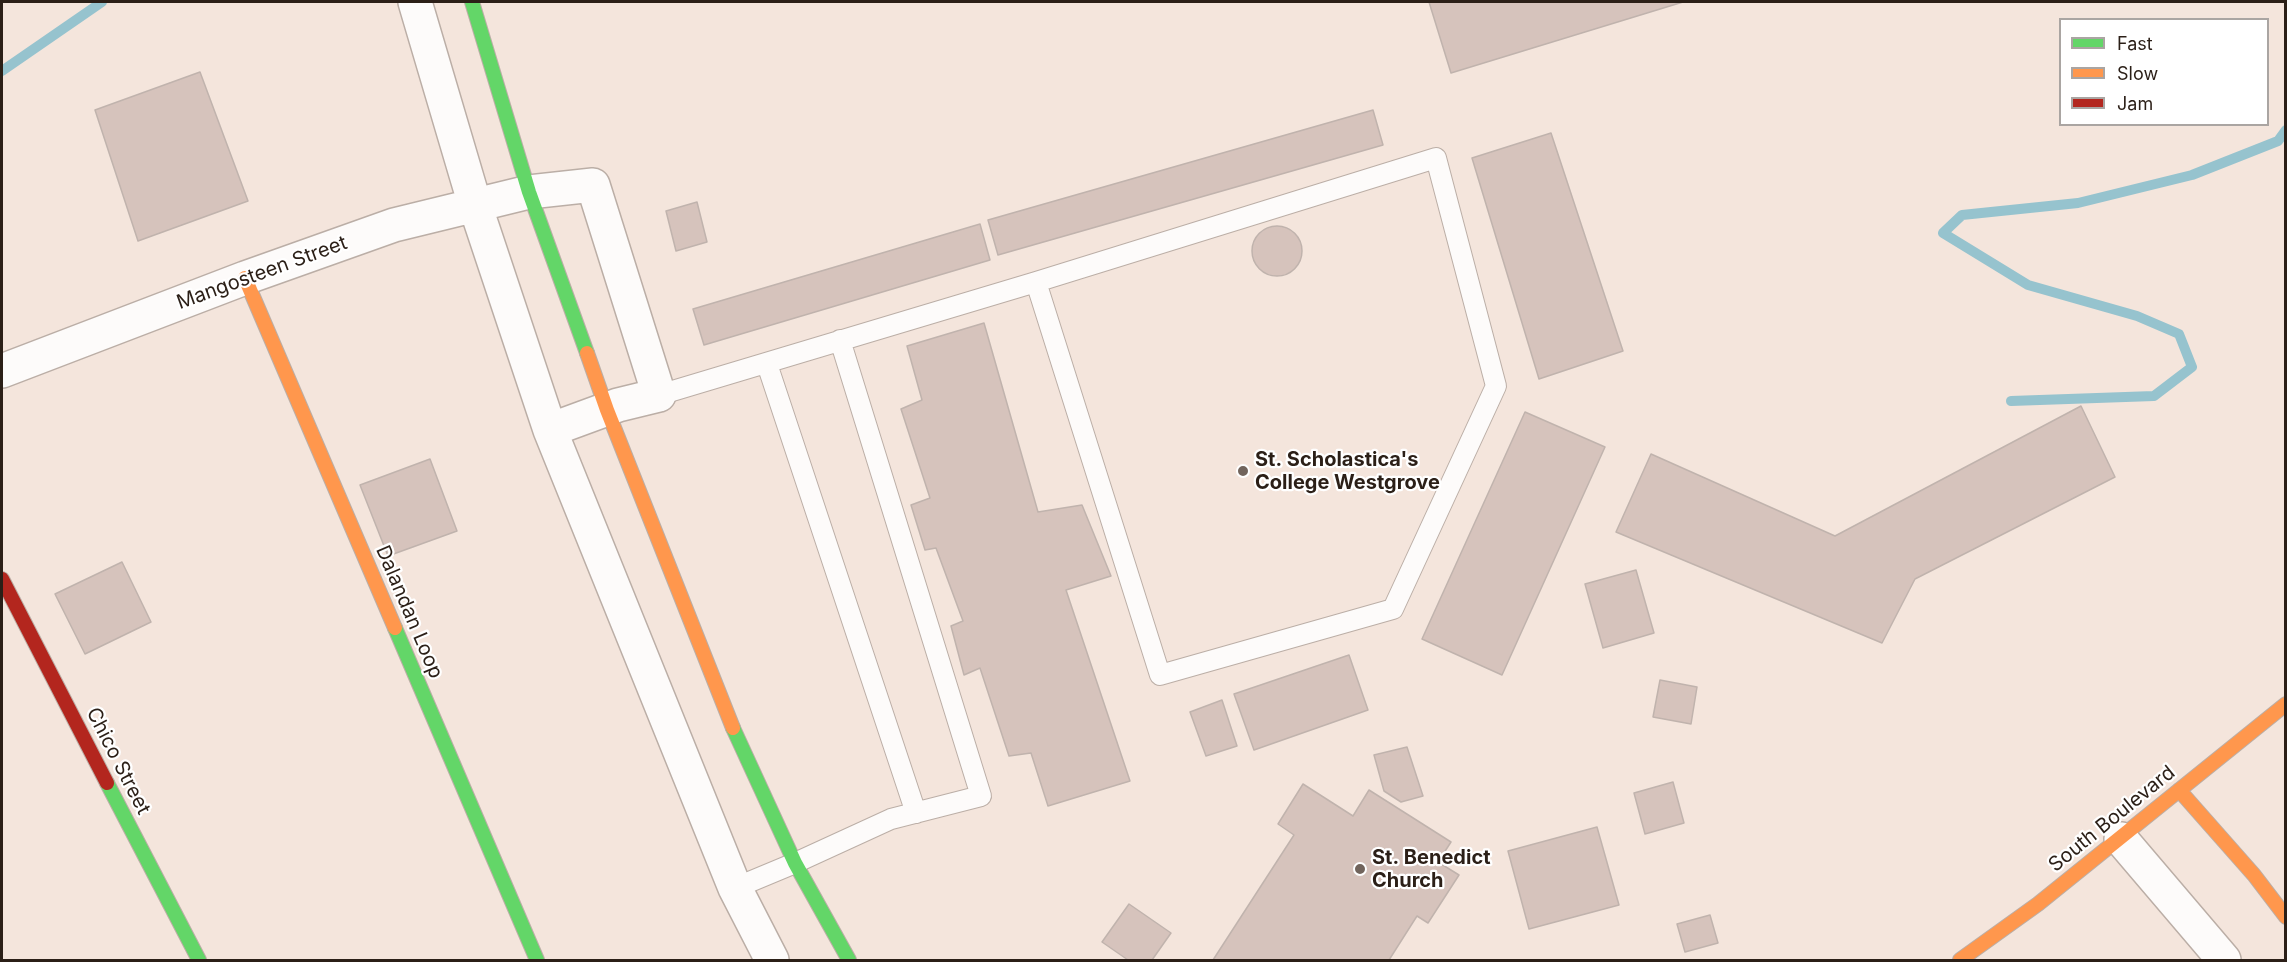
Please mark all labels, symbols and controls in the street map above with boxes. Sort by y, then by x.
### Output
legend [2059,18,2269,126]
text: Fast [2117,33,2153,54]
text: Slow [2117,63,2158,84]
text: Jam [2117,93,2153,114]
street label: Mangosteen Street [174,231,350,315]
place label: St. Scholastica's College Westgrove [1255,448,1440,495]
marker: St. Scholastica's College Westgrove [1236,464,1250,478]
street label: Dalandan Loop [370,542,448,682]
street label: Chico Street [81,704,155,818]
street label: South Boulevard [2044,761,2180,877]
place label: St. Benedict Church [1372,846,1490,893]
marker: St. Benedict Church [1353,862,1367,876]

